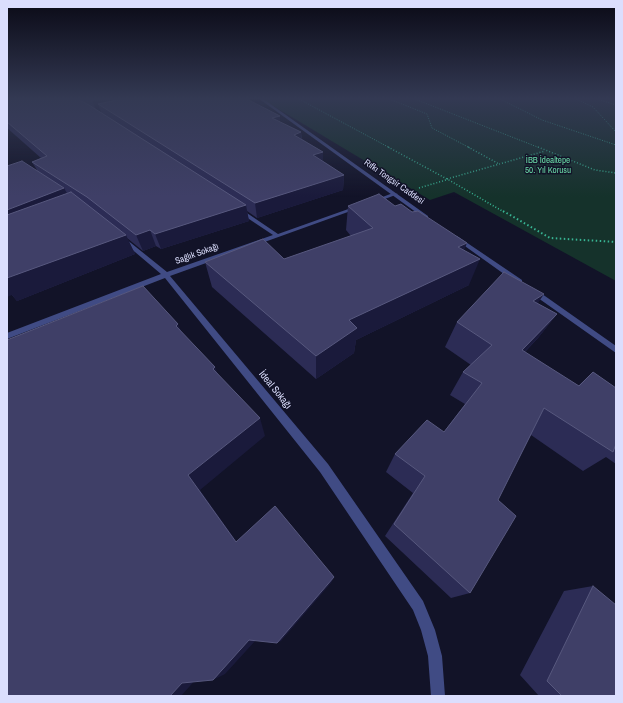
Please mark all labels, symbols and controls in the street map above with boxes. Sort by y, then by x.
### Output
park label: İBB İdealtepe 50. Yıl Korusu [525,156,571,177]
street label: Rıfkı Tongsir Caddesi [362,157,426,207]
street label: Sağlık Sokağı [174,241,220,267]
street label: İdeal Sokağı [256,369,294,411]

